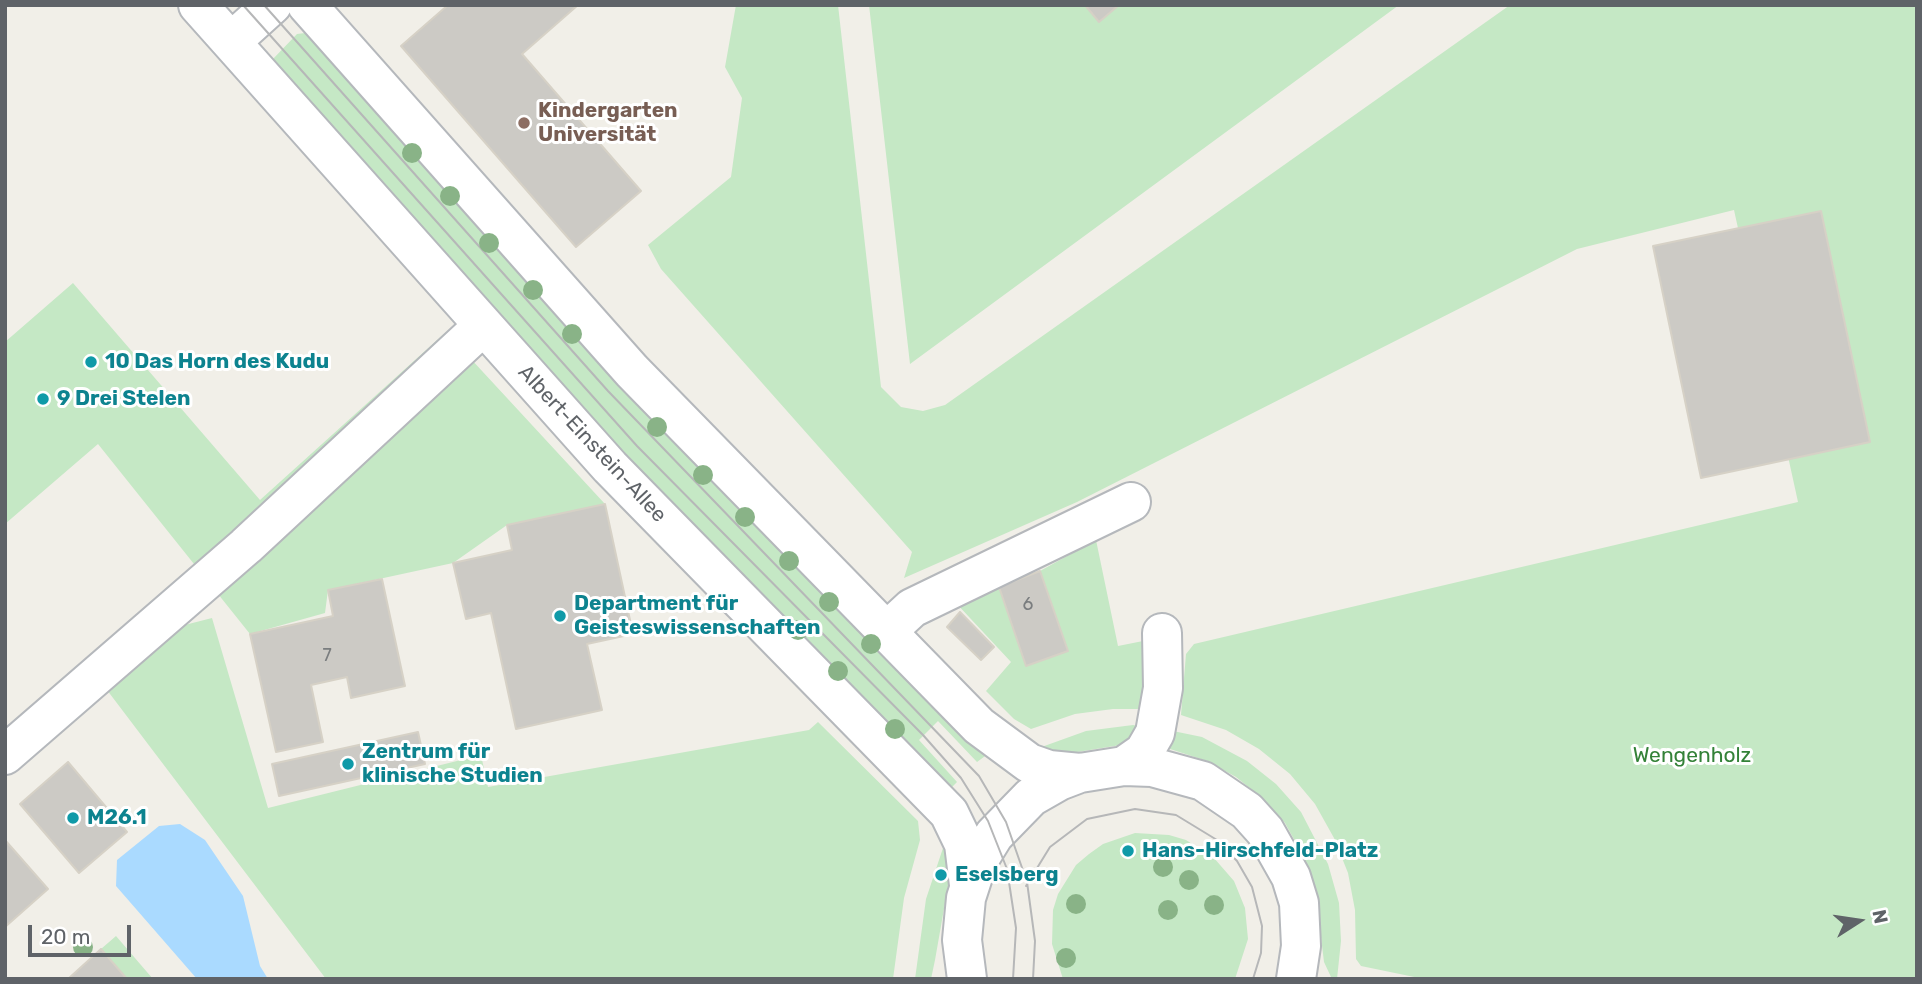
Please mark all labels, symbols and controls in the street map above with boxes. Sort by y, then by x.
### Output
place label: Kindergarten Universität [538,98,678,148]
marker: Kindergarten Universität [516,115,532,131]
place label: 10 Das Horn des Kudu [105,349,329,375]
marker: 10 Das Horn des Kudu [83,354,99,370]
street label: Albert-Einstein-Allee [513,360,671,528]
place label: 9 Drei Stelen [57,386,191,412]
marker: 9 Drei Stelen [35,391,51,407]
place label: Department für Geisteswissenschaften [574,591,821,641]
house number: 6 [1023,594,1033,616]
marker: Department für Geisteswissenschaften [552,608,568,624]
house number: 7 [322,645,332,667]
place label: Zentrum für klinische Studien [362,739,543,789]
park label: Wengenholz [1633,743,1751,769]
marker: Zentrum für klinische Studien [340,756,356,772]
place label: M26.1 [87,805,147,831]
marker: M26.1 [65,810,81,826]
place label: Hans-Hirschfeld-Platz [1142,838,1378,864]
marker: Hans-Hirschfeld-Platz [1120,843,1136,859]
place label: Eselsberg [955,862,1059,888]
marker: Eselsberg [933,867,949,883]
north arrow [1824,886,1894,956]
text: N [1867,907,1893,926]
scale bar [32,911,135,955]
text: 20 m [41,924,90,949]

